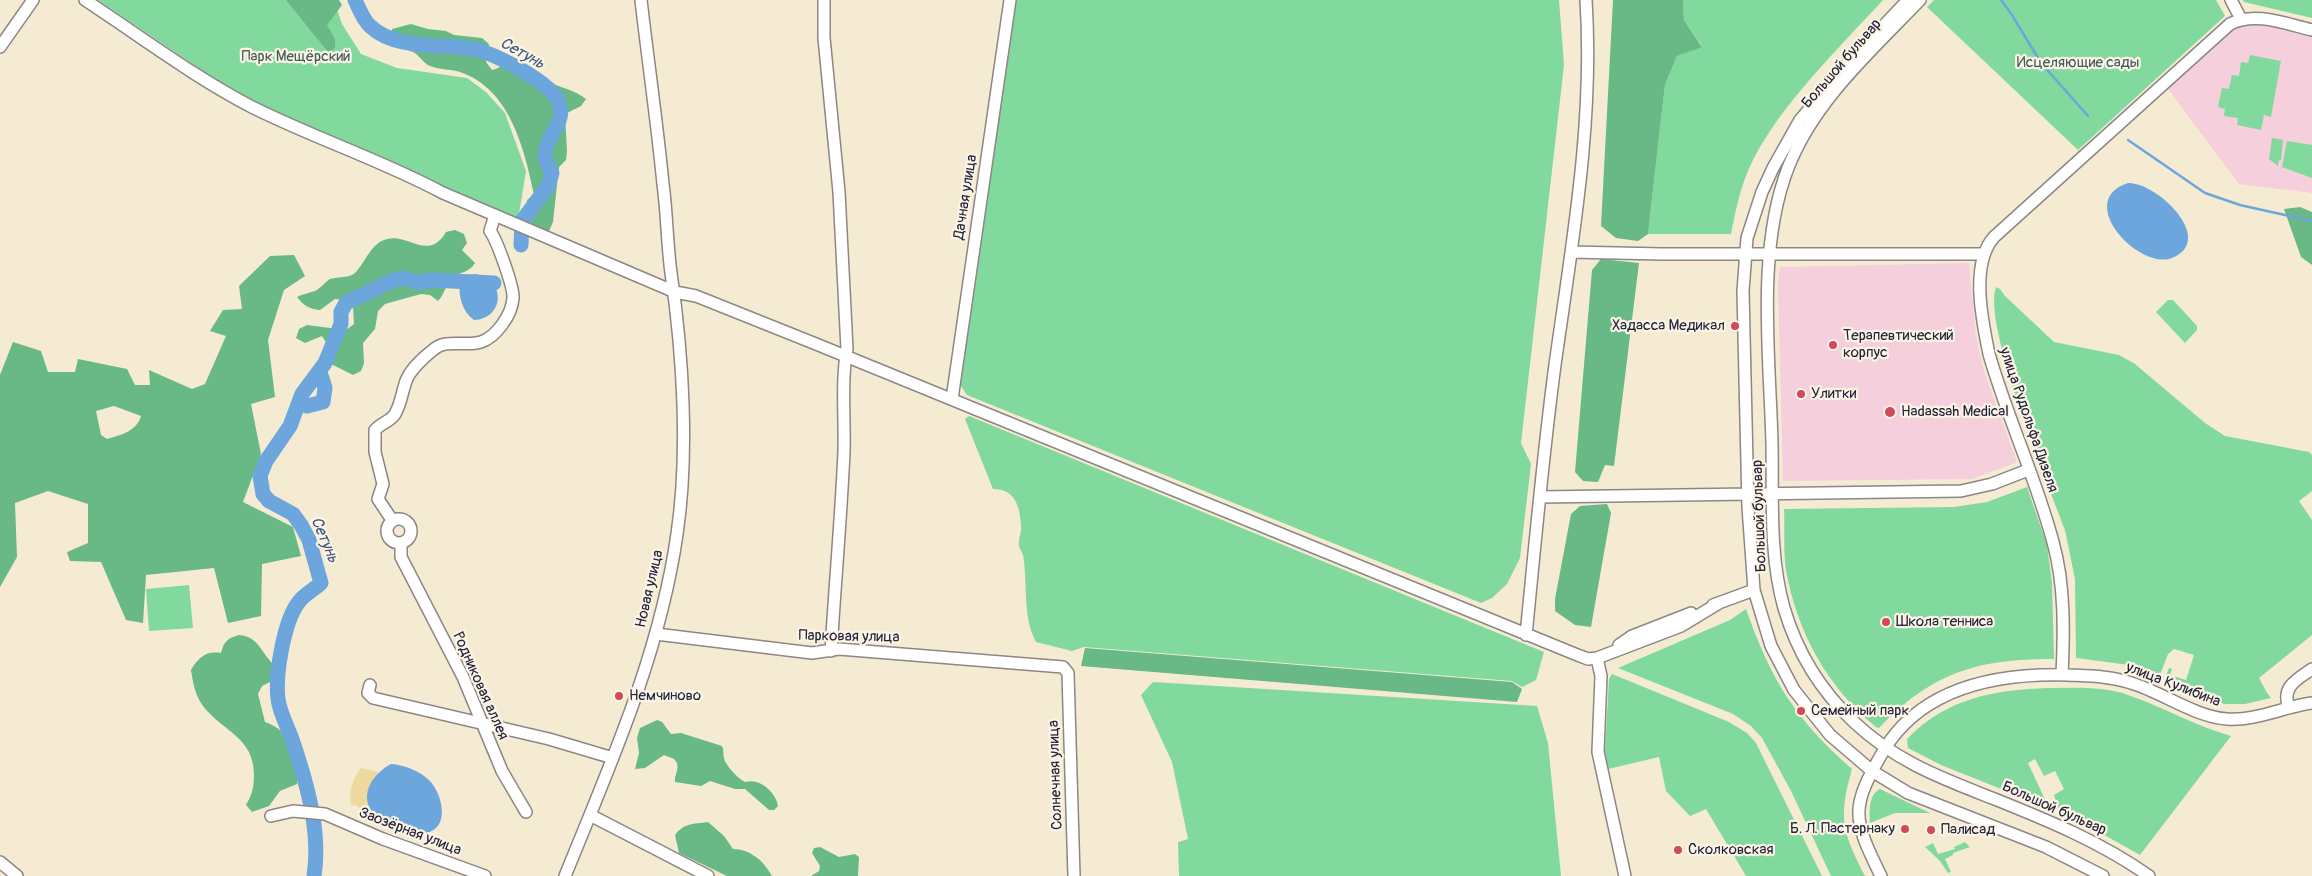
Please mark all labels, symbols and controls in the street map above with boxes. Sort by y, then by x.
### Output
street label: Большой бульвар [1798,16,1886,112]
water label: Сетунь [496,34,548,74]
park label: Парк Мещёрский [242,48,350,66]
park label: Исцеляющие сады [2017,54,2139,72]
street label: Дачная улица [950,153,982,241]
place label: Хадасса Медикал [1612,317,1725,335]
marker: Хадасса Медикал [1729,320,1741,332]
place label: Терапевтический корпус [1843,327,1954,362]
marker: Терапевтический корпус [1827,339,1839,351]
street label: улица Рудольфа Дизеля [1995,345,2061,495]
place label: Улитки [1811,385,1856,403]
marker: Улитки [1795,388,1807,400]
place label: Hadassah Medical [1901,403,2009,421]
marker: Hadassah Medical [1883,405,1897,419]
street label: Большой бульвар [1749,460,1771,572]
water label: Сетунь [306,514,342,566]
street label: Новая улица [632,548,668,630]
place label: Школа тенниса [1896,613,1993,631]
marker: Школа тенниса [1880,616,1892,628]
street label: Парковая улица [798,627,900,647]
street label: Родниковая аллея [448,629,512,743]
street label: улица Кулибина [2123,659,2223,711]
place label: Немчиново [629,687,701,705]
marker: Немчиново [613,690,625,702]
place label: Семейный парк [1811,702,1909,720]
marker: Семейный парк [1795,705,1807,717]
street label: Солнечная улица [1045,720,1067,830]
street label: Большой бульвар [1999,778,2109,840]
street label: Заозёрная улица [356,804,464,860]
place label: Б. Л. Пастернаку [1790,820,1895,838]
place label: Палисад [1941,821,1995,839]
marker: Б. Л. Пастернаку [1899,823,1911,835]
marker: Палисад [1925,824,1937,836]
place label: Сколковская [1688,841,1773,859]
marker: Сколковская [1672,844,1684,856]

